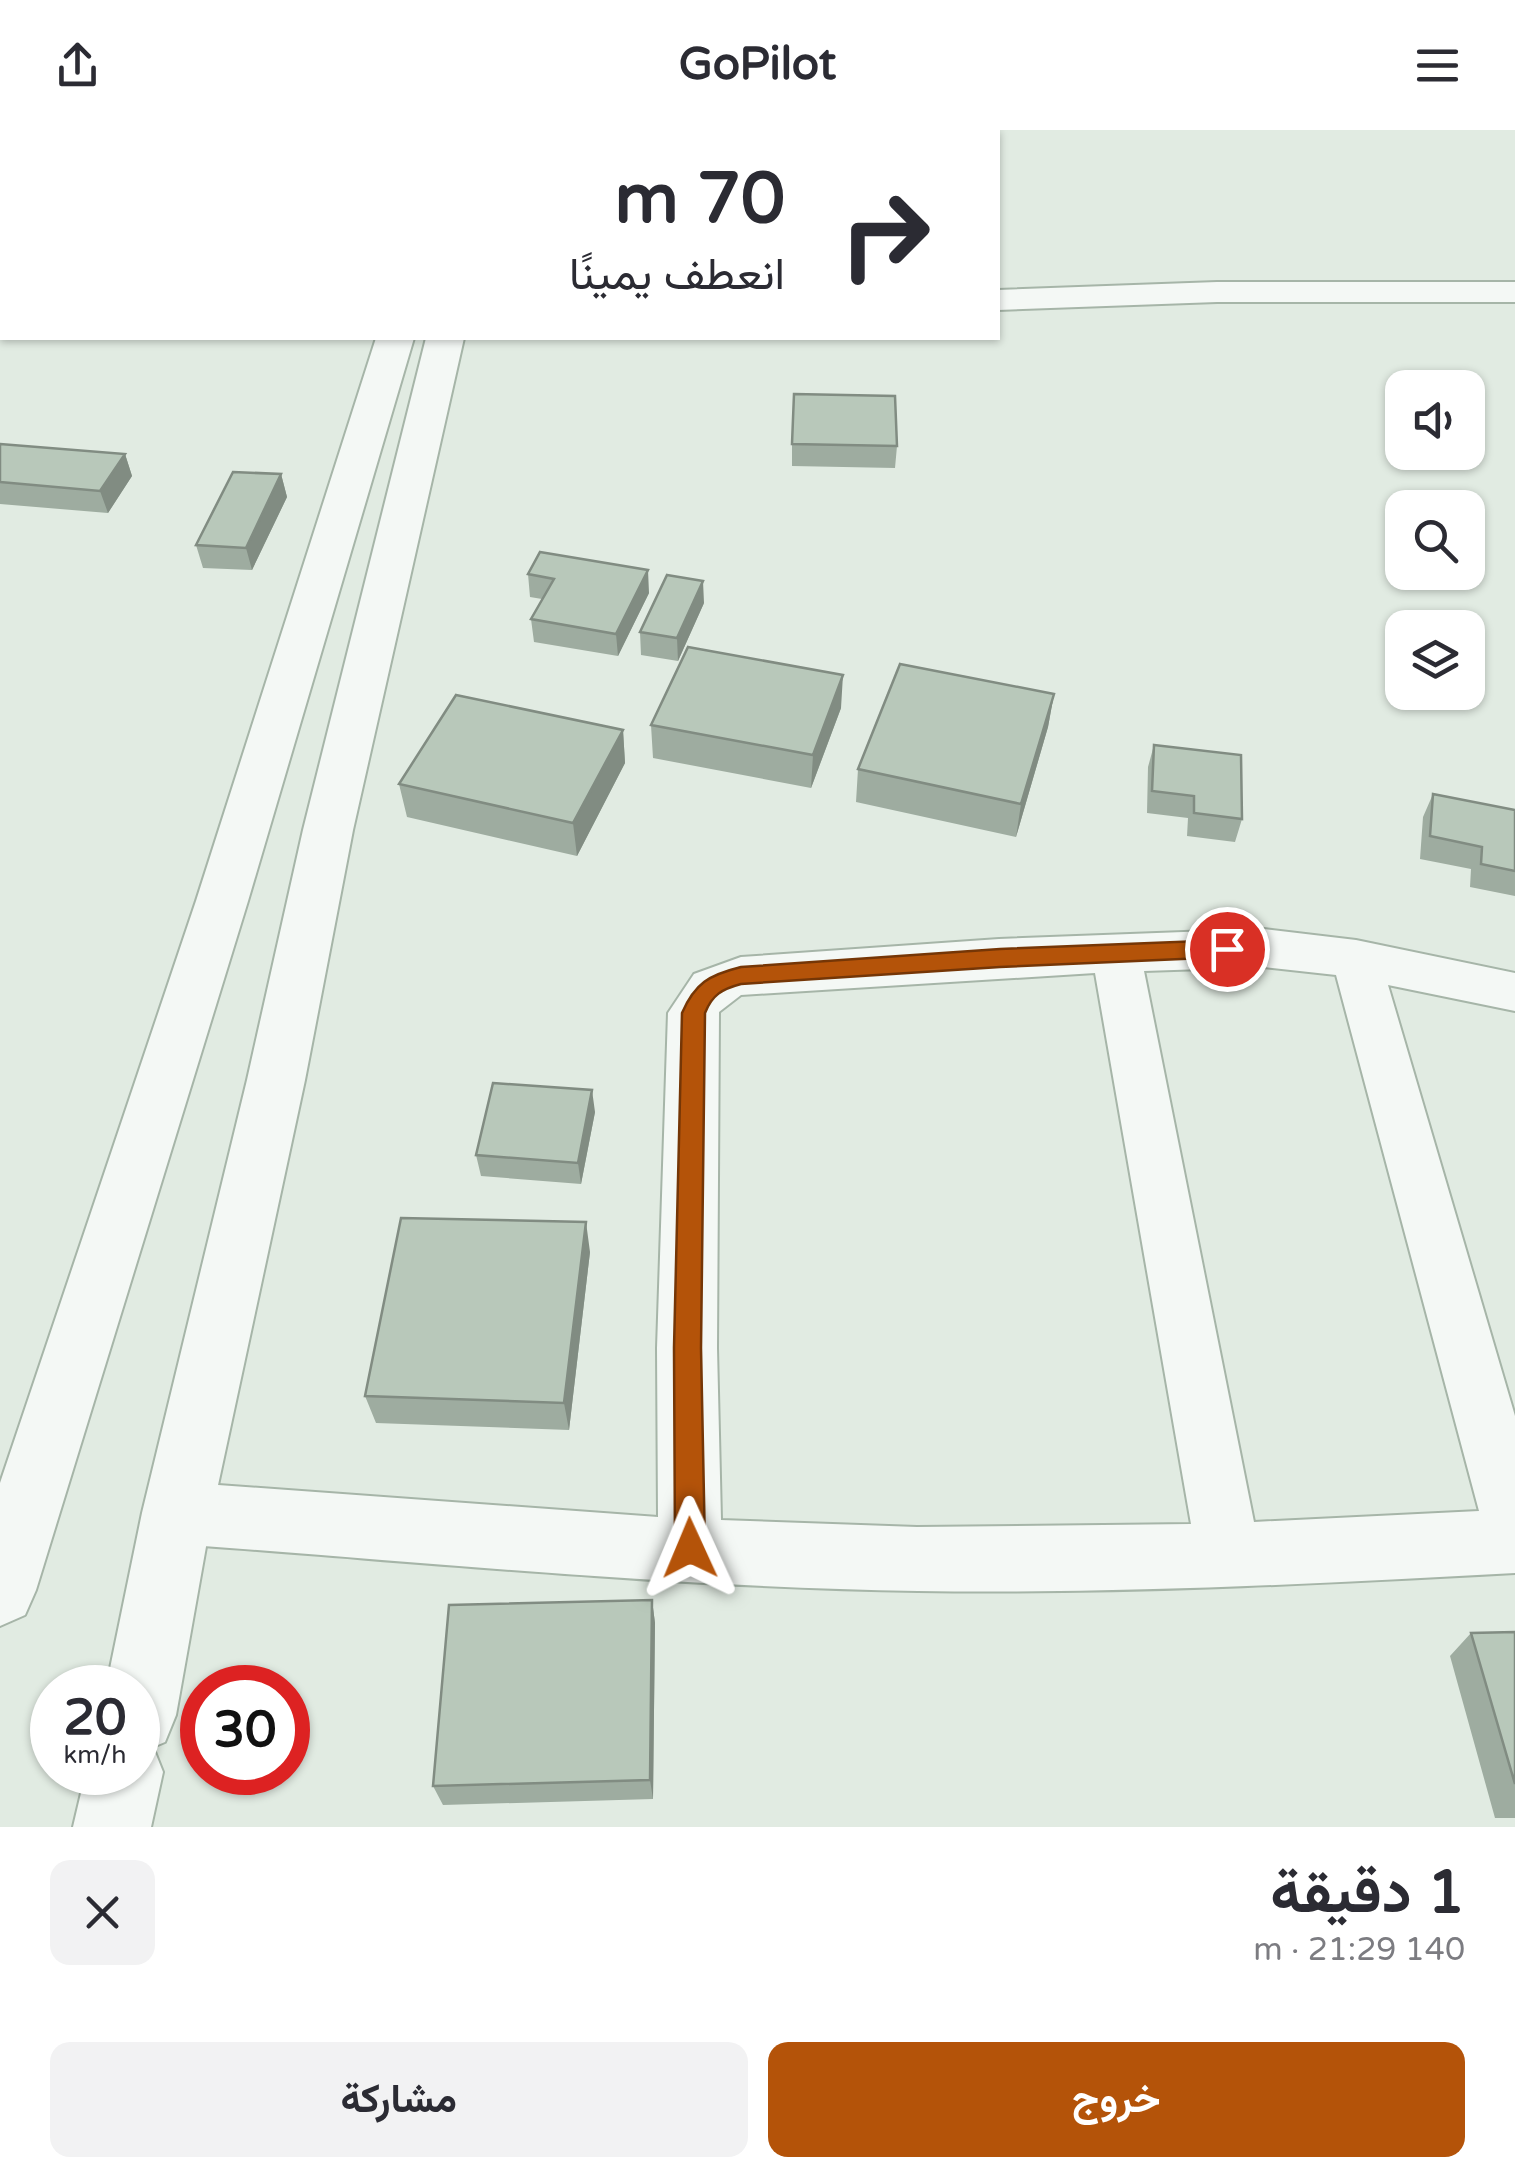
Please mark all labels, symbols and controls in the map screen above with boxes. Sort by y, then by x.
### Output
icon: share [50,38,105,93]
text: GoPilot [679,38,836,92]
icon: menu [1410,38,1465,93]
text: 70 m [615,158,785,242]
icon: right [820,170,950,300]
text: انعطف يمينًا [569,248,785,302]
map controls [1385,370,1485,710]
button: sound [1385,370,1485,470]
button: search [1385,490,1485,590]
button: layers [1385,610,1485,710]
pin [1185,907,1270,992]
icon: arrive [1200,922,1255,977]
position arrow [638,1496,742,1600]
speed limit sign: 30 [180,1665,310,1795]
text: 20 [64,1688,126,1748]
text: km/h [64,1740,126,1770]
text: 1 دقيقة [1270,1857,1465,1929]
button: close [50,1860,155,1965]
text: 140 m · 21:29 [1253,1931,1465,1969]
button: مشاركة [50,2042,748,2157]
button: خروج [768,2042,1465,2157]

